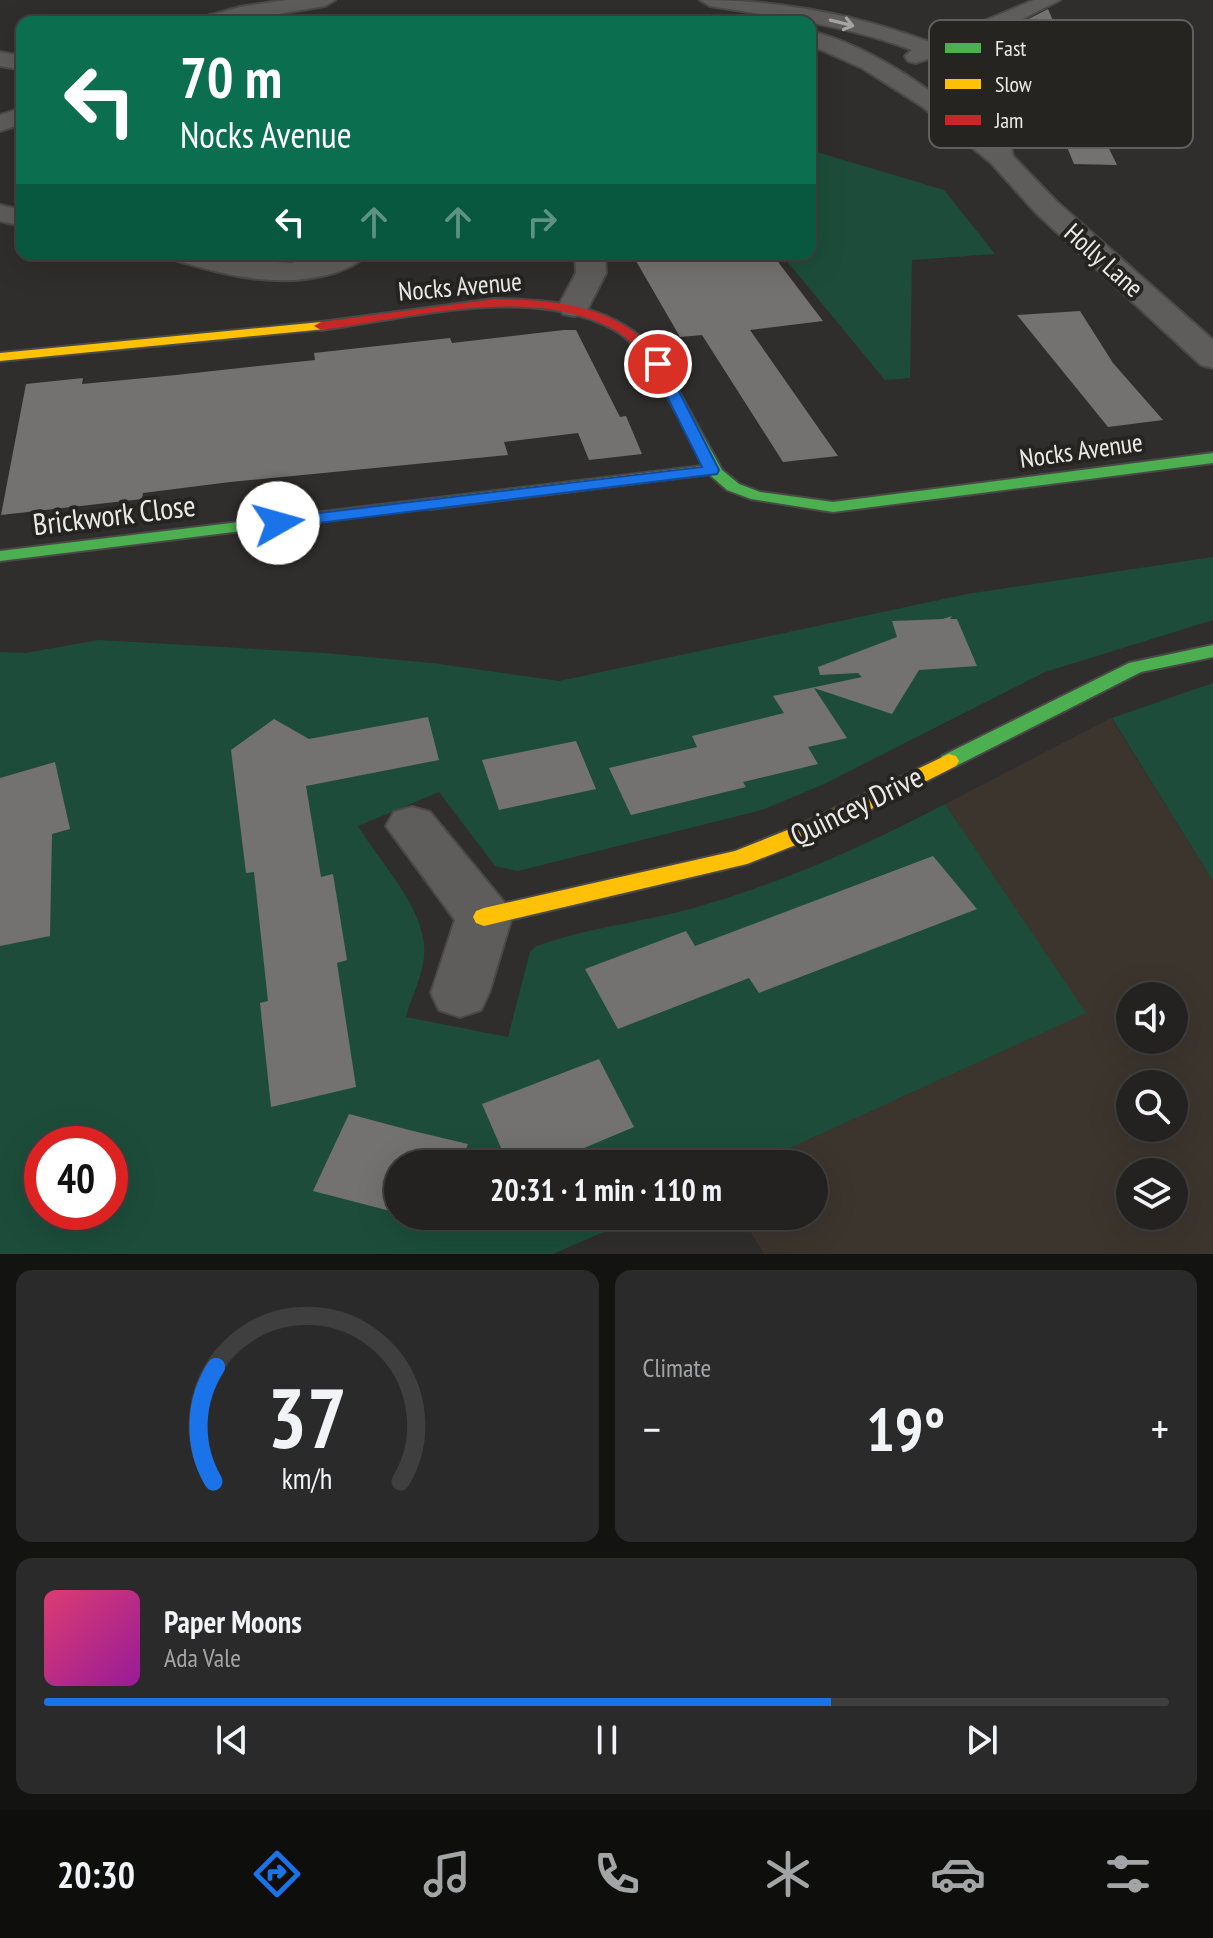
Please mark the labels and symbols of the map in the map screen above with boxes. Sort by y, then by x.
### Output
one-way arrow [828,16,854,31]
legend [929,20,1193,148]
text: Fast [995,34,1026,62]
text: Slow [995,70,1032,98]
text: Jam [994,106,1023,134]
street label: Holly Lane [1058,216,1150,304]
street label: Nocks Avenue [397,264,523,308]
pin [624,330,692,398]
street label: Nocks Avenue [1017,425,1145,475]
position arrow [236,481,320,565]
street label: Brickwork Close [31,485,197,543]
street label: Quincey Drive [783,756,929,854]
speed limit sign: 40 [24,1126,128,1230]

